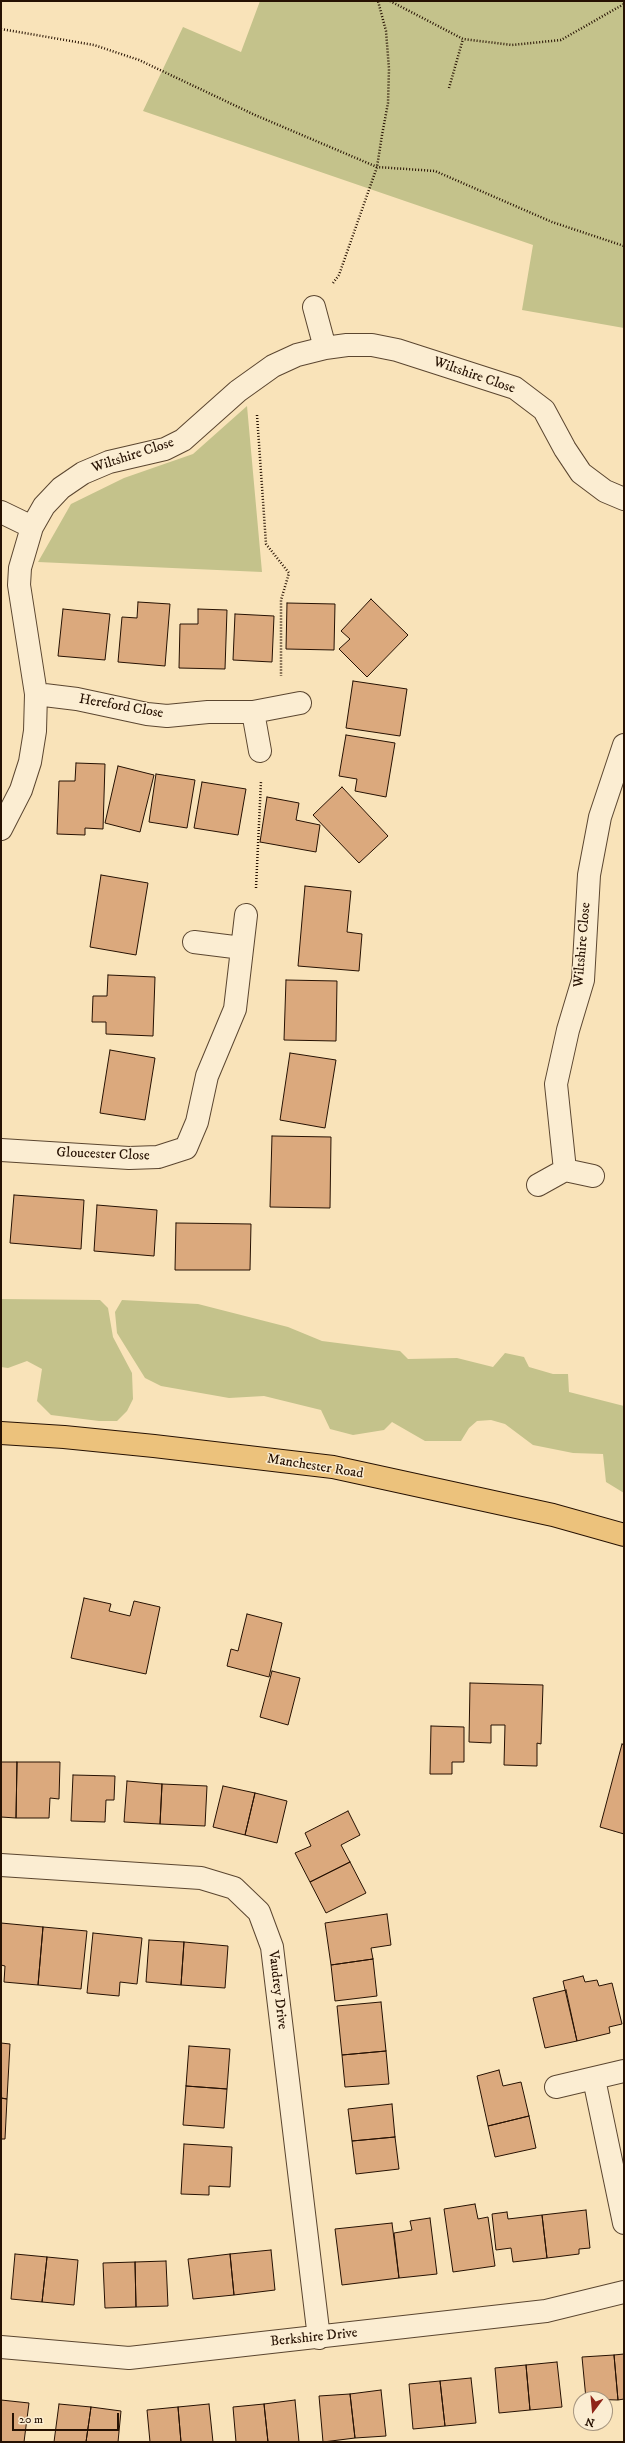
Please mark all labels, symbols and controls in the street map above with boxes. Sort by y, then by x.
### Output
street label: Wiltshire Close [431,354,517,398]
street label: Wiltshire Close [90,435,176,477]
street label: Hereford Close [77,691,165,723]
street label: Wiltshire Close [571,902,595,988]
street label: Gloucester Close [56,1145,150,1165]
street label: Manchester Road [266,1451,364,1483]
street label: Vaudrey Drive [264,1950,290,2030]
street label: Berkshire Drive [270,2325,358,2351]
north arrow [573,2391,613,2431]
scale bar [14,2405,121,2431]
text: 20 m [19,2412,43,2427]
text: N [584,2414,596,2430]

